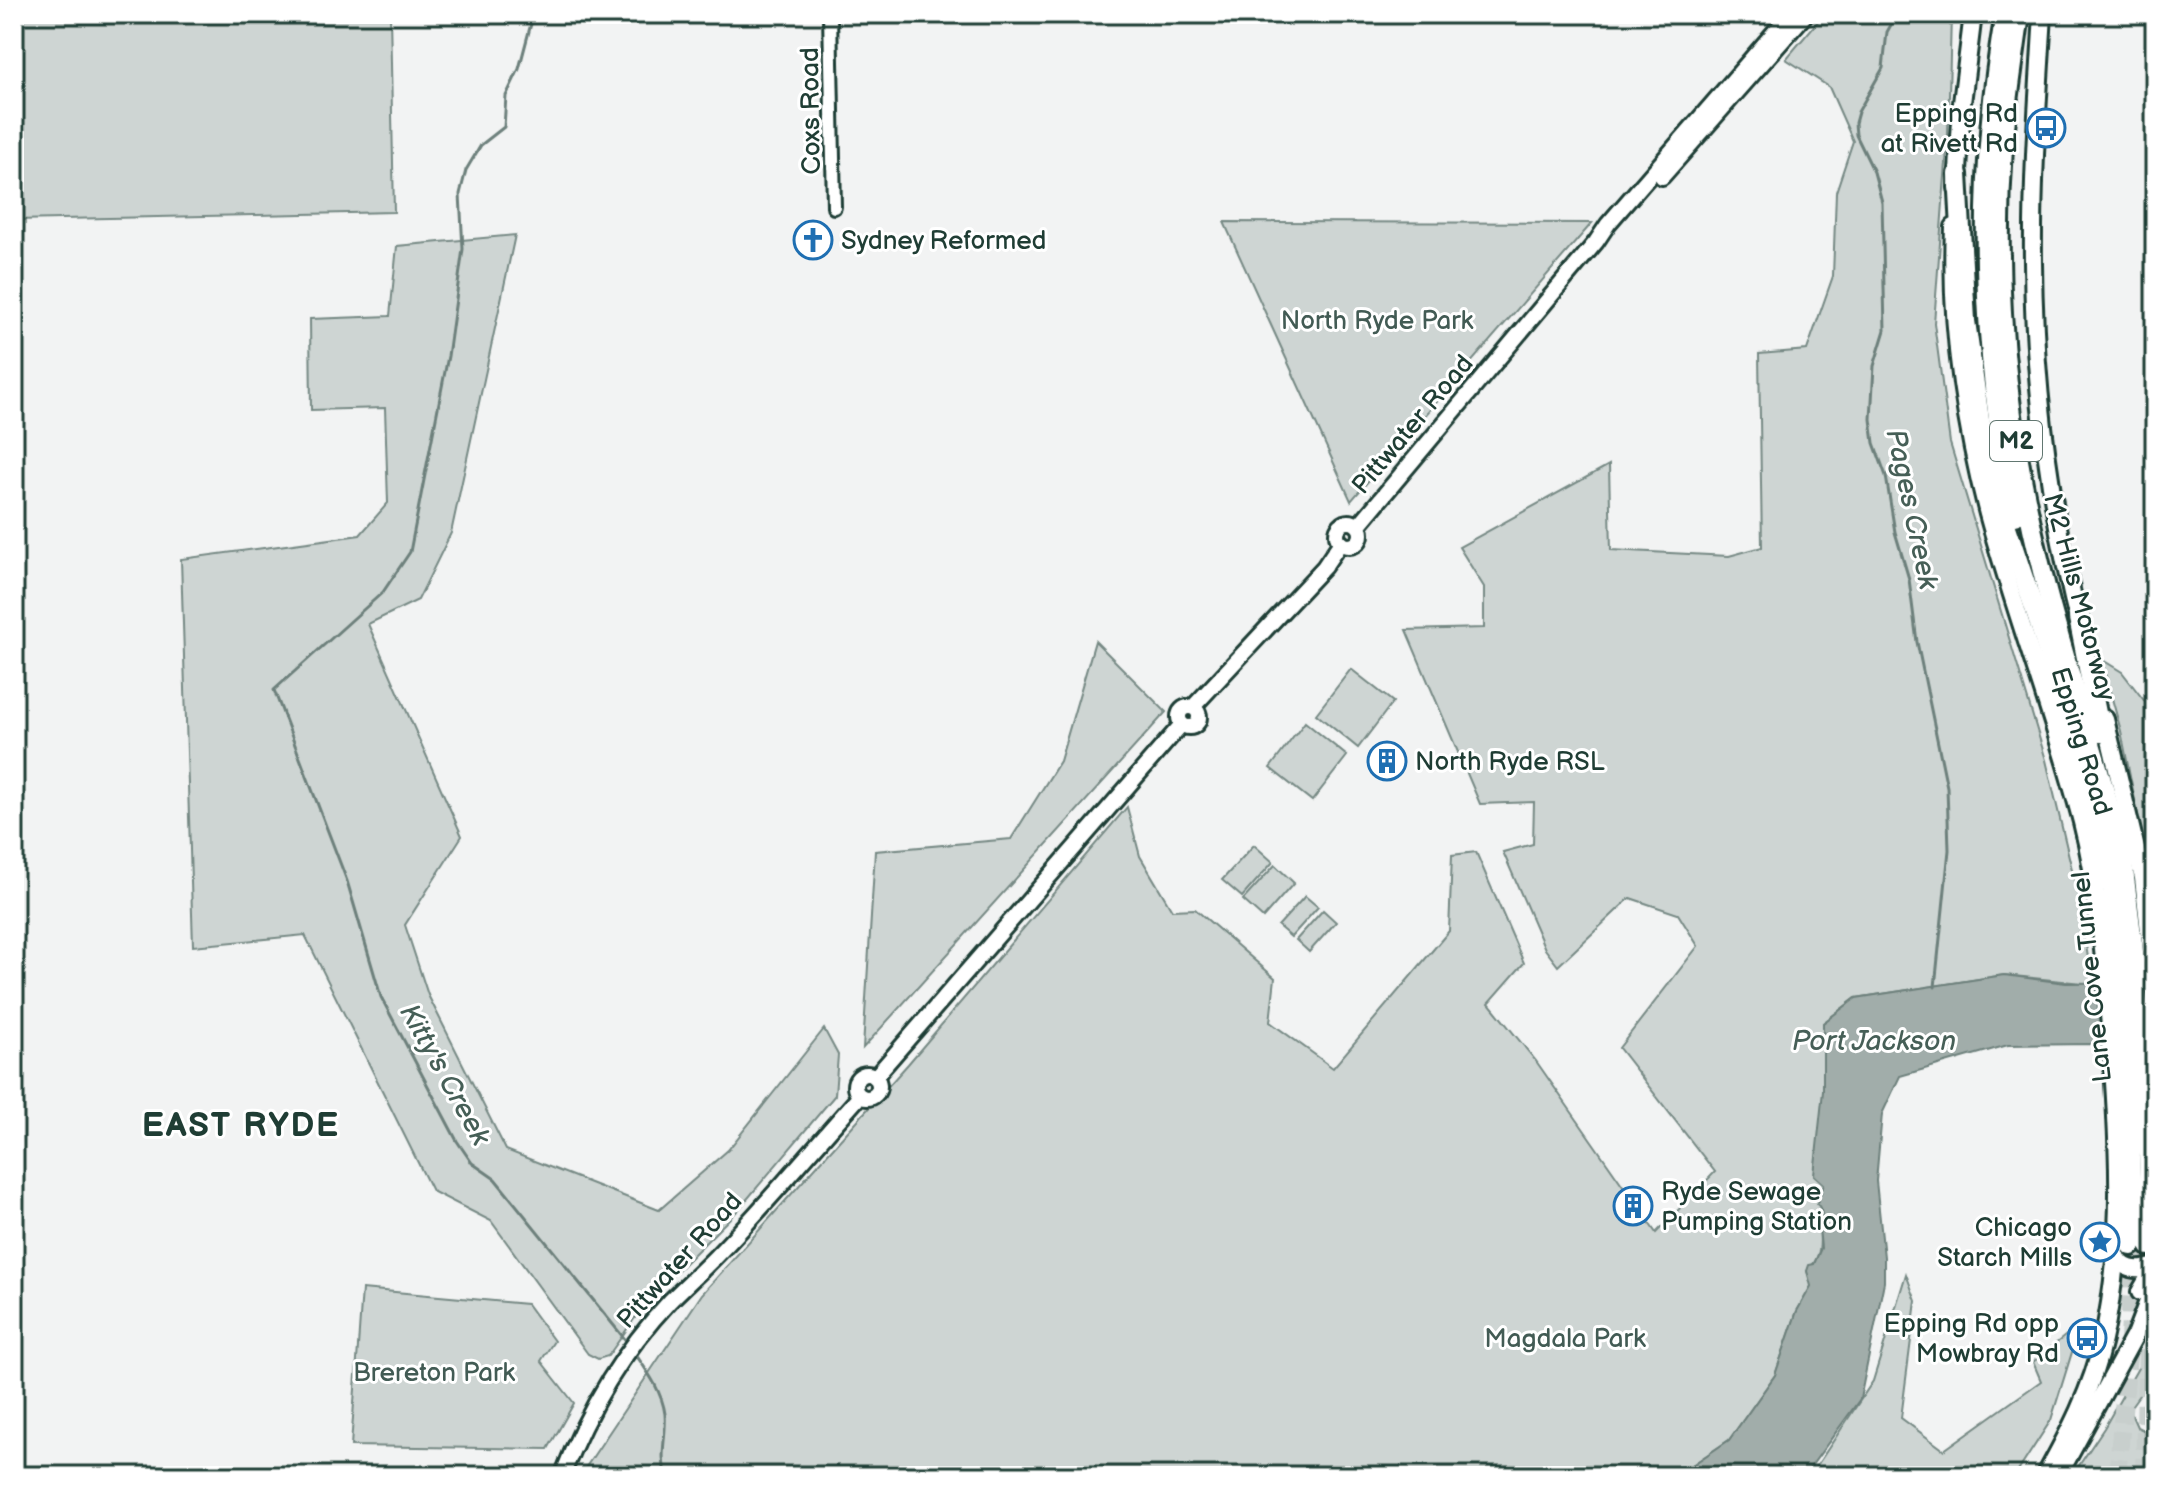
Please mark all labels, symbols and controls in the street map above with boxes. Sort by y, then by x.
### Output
street label: Coxs Road [795,47,828,175]
place label: Epping Rd at Rivett Rd [1881,99,2018,160]
bus stop icon: Epping Rd at Rivett Rd [2025,107,2067,149]
church icon: Sydney Reformed [792,219,834,261]
place label: Sydney Reformed [841,226,1047,257]
park label: North Ryde Park [1281,306,1474,337]
street label: Pittwater Road [1346,349,1480,501]
road number: M2 [1990,421,2042,461]
water label: Pages Creek [1878,426,1945,594]
street label: M2 Hills Motorway [2036,490,2121,705]
street label: Epping Road [2043,664,2118,819]
building icon: North Ryde RSL [1366,740,1408,782]
place label: North Ryde RSL [1415,747,1605,778]
street label: Lane Cove Tunnel [2066,870,2119,1084]
water label: Kitty's Creek [392,998,498,1152]
water label: Port Jackson [1792,1025,1956,1058]
district label: EAST RYDE [142,1105,340,1146]
place label: Ryde Sewage Pumping Station [1661,1177,1852,1238]
building icon: Ryde Sewage Pumping Station [1612,1185,1654,1227]
street label: Pittwater Road [611,1187,749,1335]
place label: Chicago Starch Mills [1937,1213,2072,1274]
place icon: Chicago Starch Mills [2079,1221,2121,1263]
place label: Epping Rd opp Mowbray Rd [1884,1309,2059,1370]
bus stop icon: Epping Rd opp Mowbray Rd [2066,1317,2108,1359]
park label: Magdala Park [1484,1324,1646,1355]
park label: Brereton Park [353,1358,515,1389]

